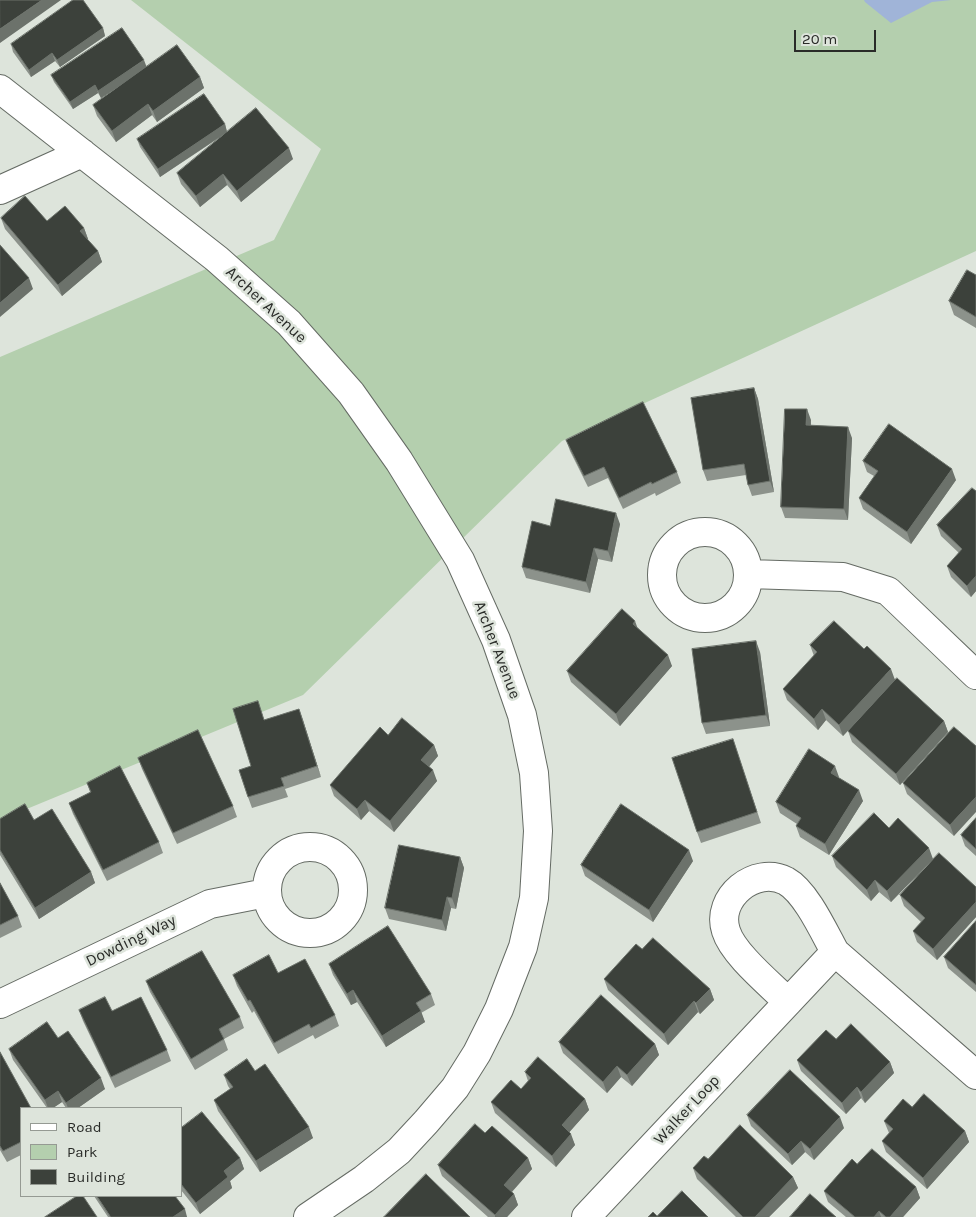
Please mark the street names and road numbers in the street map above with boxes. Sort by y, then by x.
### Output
street label: Archer Avenue [222,263,310,347]
street label: Archer Avenue [470,598,524,702]
street label: Dowding Way [83,911,179,971]
street label: Walker Loop [650,1071,724,1149]

